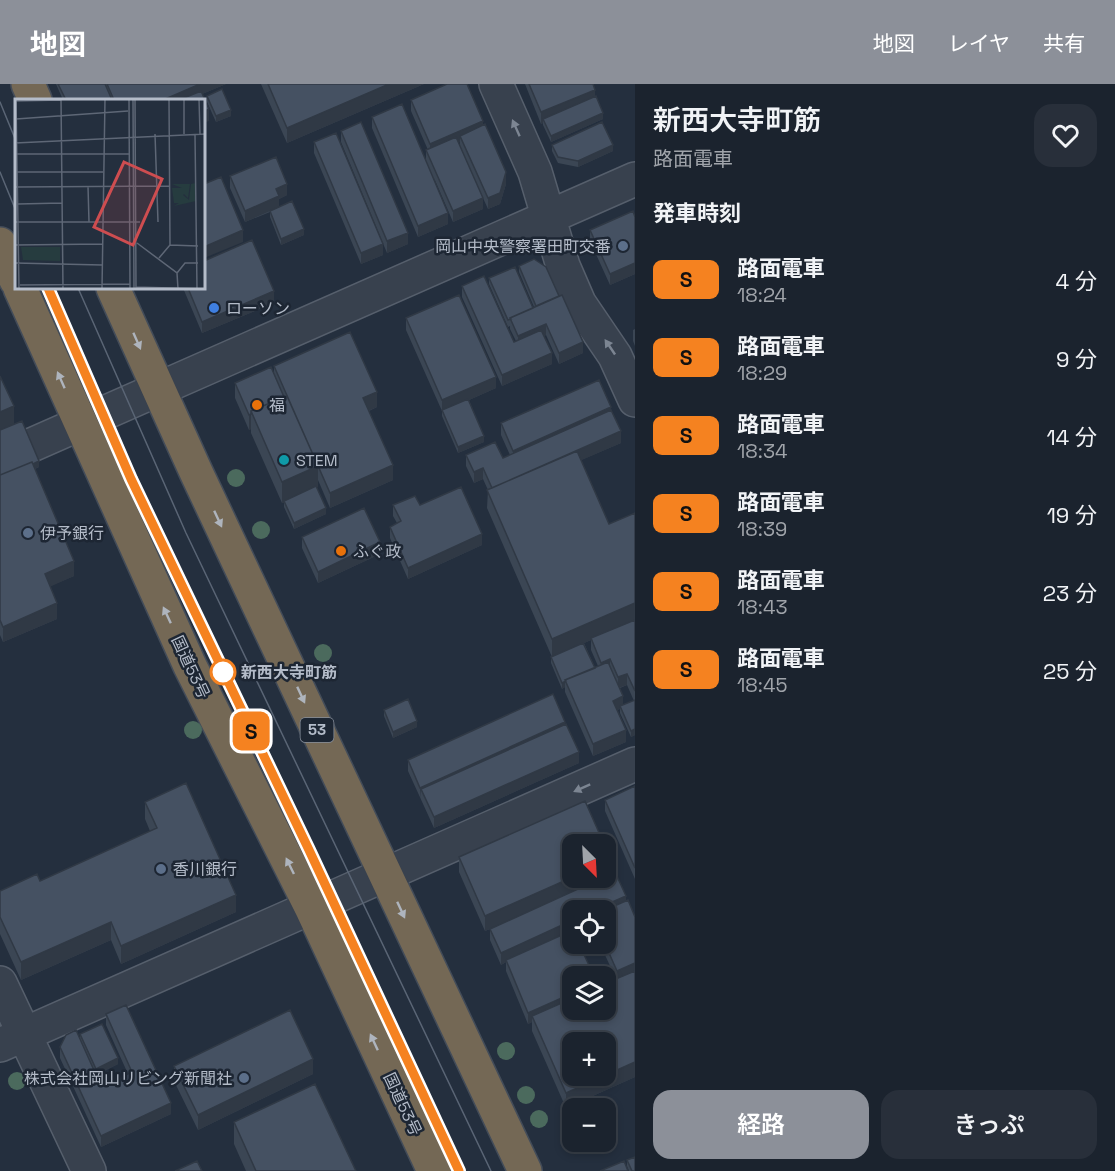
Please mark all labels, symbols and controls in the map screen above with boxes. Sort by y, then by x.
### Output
text: 地図 [30,26,86,62]
text: 地図 [873,30,915,57]
text: レイヤ [948,30,1010,57]
text: 共有 [1043,30,1085,57]
inset map [15,99,206,290]
text: 新西大寺町筋 [653,102,821,138]
button: heart [1034,104,1097,167]
one-way arrow [511,119,520,136]
text: 路面電車 [653,146,733,172]
text: 発車時刻 [653,199,741,227]
place label: 岡山中央警察署田町交番 [435,236,611,257]
marker: 岡山中央警察署田町交番 [616,239,630,253]
text: 路面電車 [737,254,825,282]
text: S [680,266,692,293]
text: 4 分 [1056,267,1097,295]
text: 18:24 [737,282,787,308]
place label: ローソン [226,298,290,319]
marker: ローソン [207,301,221,315]
text: 路面電車 [737,332,825,360]
one-way arrow [133,333,142,350]
one-way arrow [604,339,615,356]
text: S [680,344,692,371]
text: 9 分 [1056,345,1097,373]
text: 18:29 [737,360,787,386]
one-way arrow [56,371,66,389]
place label: 福 [269,395,285,416]
marker: 福 [250,398,264,412]
text: 路面電車 [737,410,825,438]
text: S [680,422,692,449]
text: 14 分 [1046,423,1097,451]
text: 18:34 [737,438,787,464]
place label: STEM [296,450,338,471]
marker: STEM [277,453,291,467]
text: 路面電車 [737,488,825,516]
text: S [680,500,692,527]
text: 19 分 [1047,501,1097,529]
one-way arrow [213,510,222,527]
text: 18:39 [737,516,787,542]
place label: 伊予銀行 [40,523,104,544]
marker: 伊予銀行 [21,526,35,540]
place label: ふぐ政 [353,541,401,562]
marker: ふぐ政 [334,544,348,558]
text: 路面電車 [737,566,825,594]
text: S [680,578,692,605]
text: 23 分 [1043,579,1097,607]
text: 18:43 [737,594,787,620]
one-way arrow [162,607,171,624]
street label: 国道53号 [167,632,214,702]
text: 路面電車 [737,644,825,672]
text: S [680,656,692,683]
text: 25 分 [1043,657,1097,685]
marker: 新西大寺町筋 [210,659,236,685]
place label: 新西大寺町筋 [241,662,337,683]
text: 18:45 [737,672,787,698]
one-way arrow [296,687,305,704]
line badge: S [232,712,270,750]
text: S [245,718,257,745]
road number: 53 [300,718,334,742]
one-way arrow [573,783,590,792]
north arrow [562,834,616,888]
map controls [562,834,616,1152]
one-way arrow [286,857,295,874]
place label: 香川銀行 [173,859,237,880]
marker: 香川銀行 [154,862,168,876]
button: locate [562,900,616,954]
one-way arrow [397,901,406,918]
button: layers [562,966,616,1020]
button: + [562,1032,616,1086]
one-way arrow [369,1033,378,1050]
place label: 株式会社岡山リビング新聞社 [24,1068,232,1089]
street label: 国道53号 [379,1069,426,1139]
marker: 株式会社岡山リビング新聞社 [237,1071,251,1085]
button: 経路 [653,1090,869,1159]
button: きっぷ [881,1090,1097,1159]
button: − [562,1098,616,1152]

